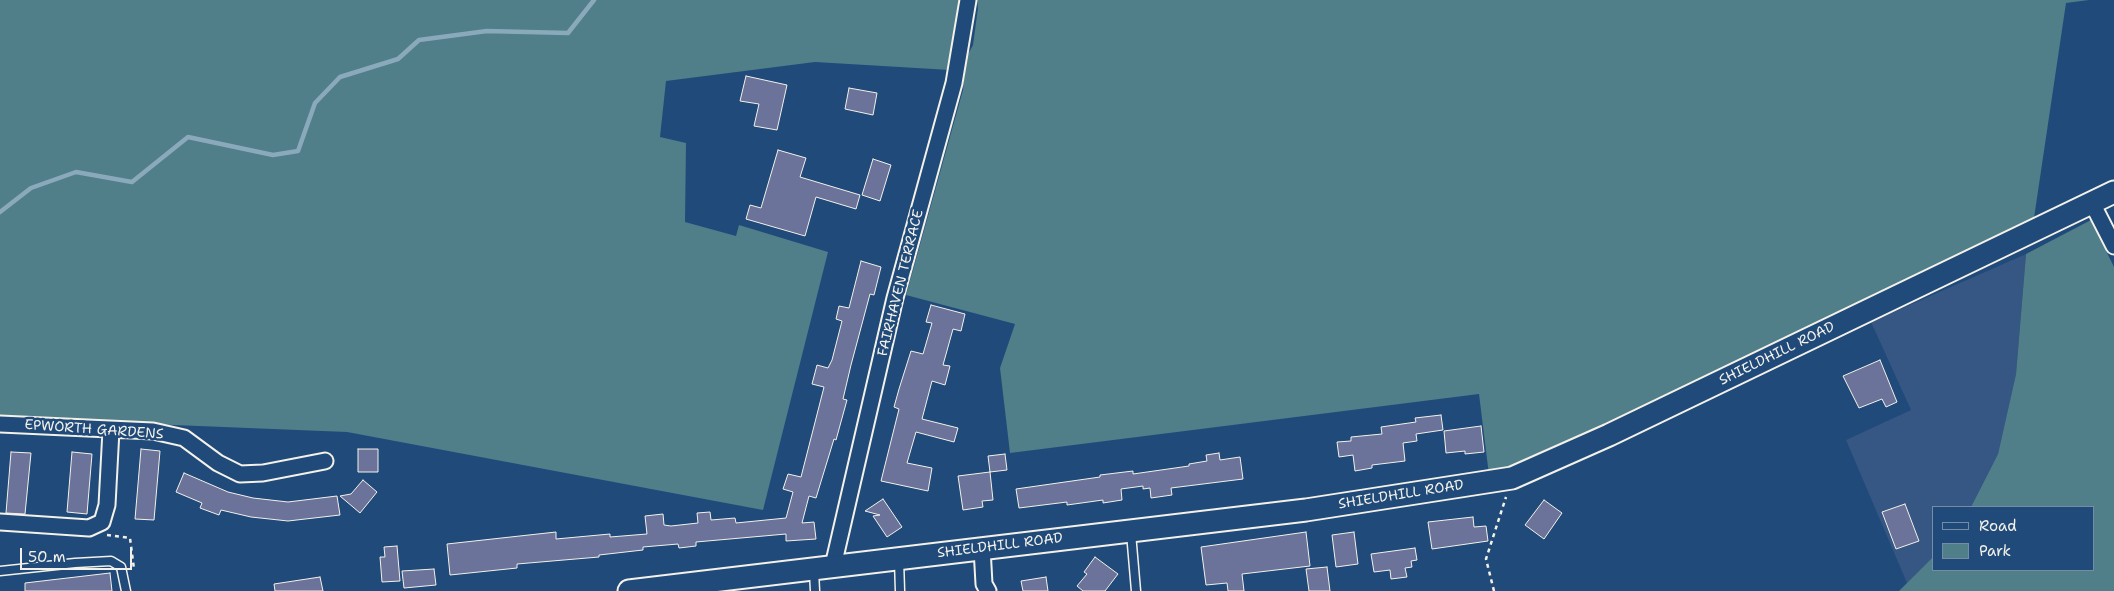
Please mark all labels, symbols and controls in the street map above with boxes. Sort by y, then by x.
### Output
street label: FAIRHAVEN TERRACE [875,208,927,358]
street label: SHIELDHILL ROAD [1716,319,1838,389]
street label: EPWORTH GARDENS [24,417,164,443]
street label: SHIELDHILL ROAD [1337,477,1465,513]
legend [1932,506,2094,571]
text: Road [1979,516,2017,536]
street label: SHIELDHILL ROAD [936,530,1064,562]
scale bar [22,538,135,570]
text: Park [1979,541,2011,561]
text: 50 m [28,547,66,567]

